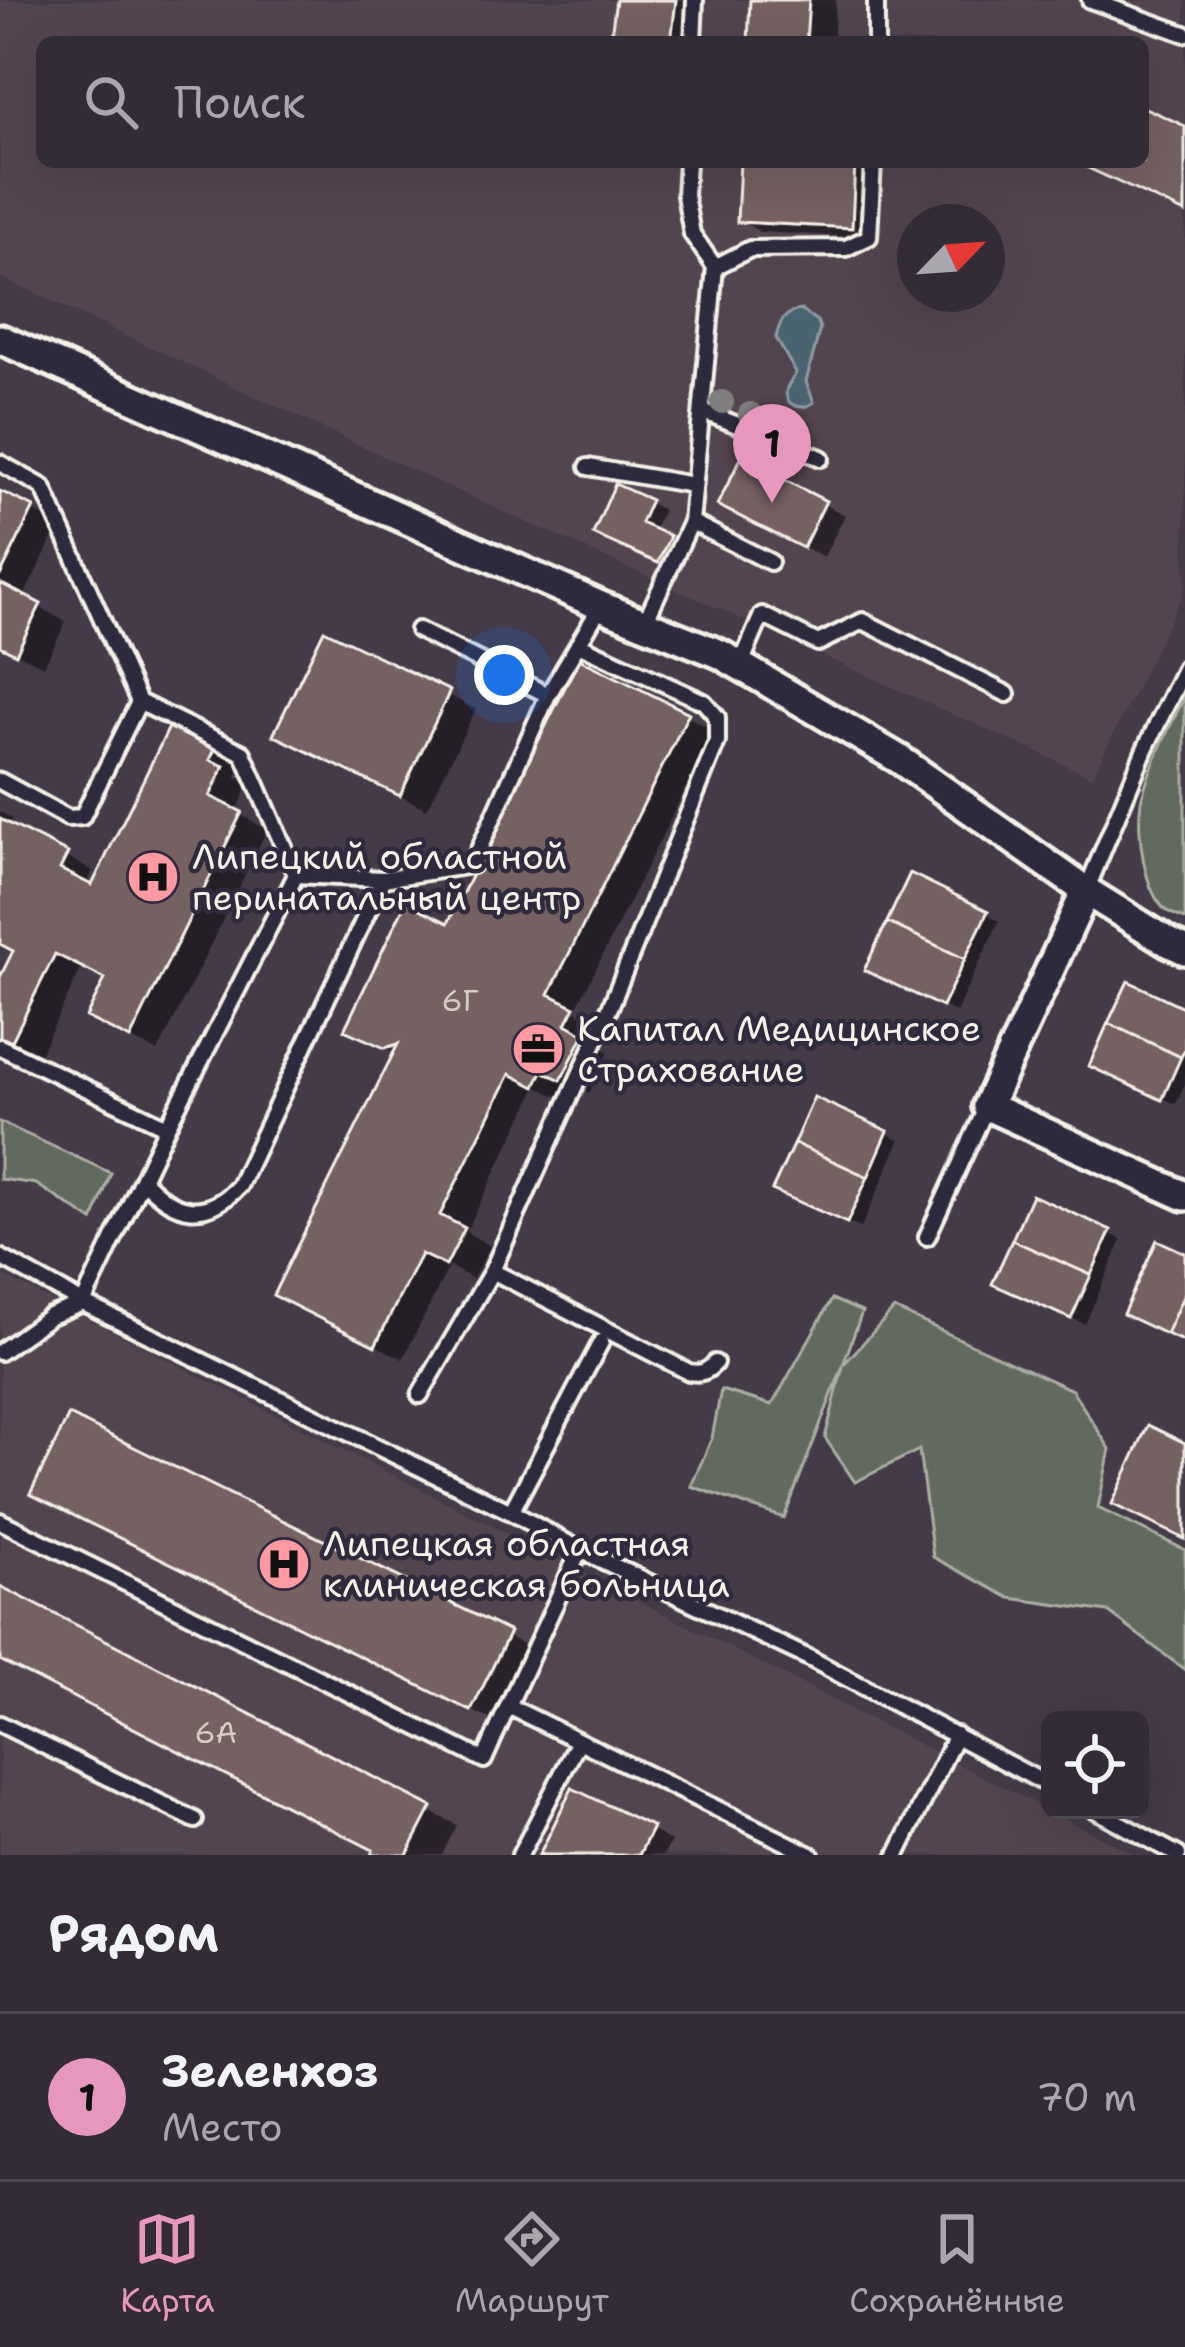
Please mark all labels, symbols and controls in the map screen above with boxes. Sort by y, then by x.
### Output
search box [36,36,1149,168]
icon: search [78,69,144,135]
text: Поиск [174,72,305,132]
north arrow [897,204,1005,312]
pin: 1 [733,404,811,503]
your location [474,645,534,705]
place label: Липецкий областной перинатальный центр [192,832,581,922]
hospital icon: Липецкий областной перинатальный центр [125,849,181,905]
house number: 6Г [442,980,479,1021]
place label: Капитал Медицинское Страхование [577,1004,981,1094]
office icon: Капитал Медицинское Страхование [510,1021,566,1077]
place label: Липецкая областная клиническая больница [323,1519,730,1609]
hospital icon: Липецкая областная клиническая больница [256,1536,312,1592]
map controls [1041,1711,1149,1819]
button: locate [1041,1711,1149,1819]
house number: 6А [195,1712,237,1753]
text: Рядом [48,1899,219,1967]
text: Зеленхоз [162,2041,378,2101]
text: 1 [78,2071,96,2123]
text: 70 m [1036,2071,1137,2123]
text: Место [162,2101,283,2153]
tab: Карта [120,2206,215,2323]
tab: Маршрут [455,2206,609,2323]
tab: Сохранённые [849,2206,1065,2323]

